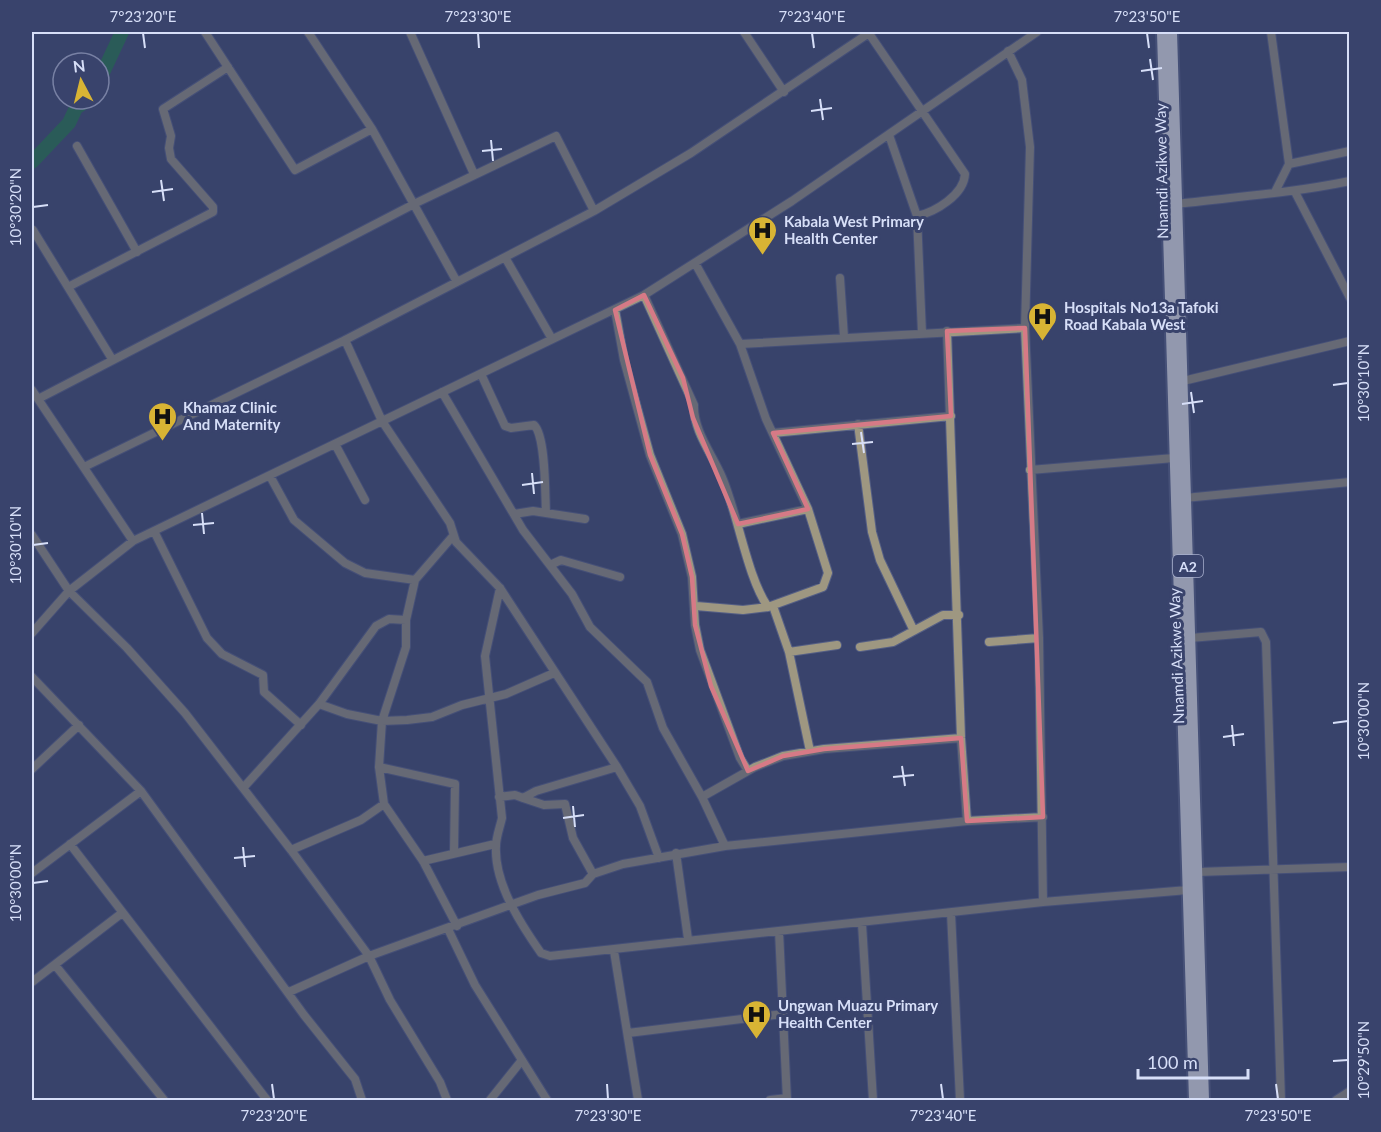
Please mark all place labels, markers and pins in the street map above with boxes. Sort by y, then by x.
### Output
place label: Kabala West Primary Health Center [784,212,924,247]
hospital icon: Kabala West Primary Health Center [747,214,779,256]
place label: Hospitals No13a Tafoki Road Kabala West [1064,298,1219,333]
hospital icon: Hospitals No13a Tafoki Road Kabala West [1027,300,1059,342]
place label: Khamaz Clinic And Maternity [182,398,280,433]
hospital icon: Khamaz Clinic And Maternity [146,400,178,442]
place label: Ungwan Muazu Primary Health Center [778,996,938,1031]
hospital icon: Ungwan Muazu Primary Health Center [741,998,773,1040]

